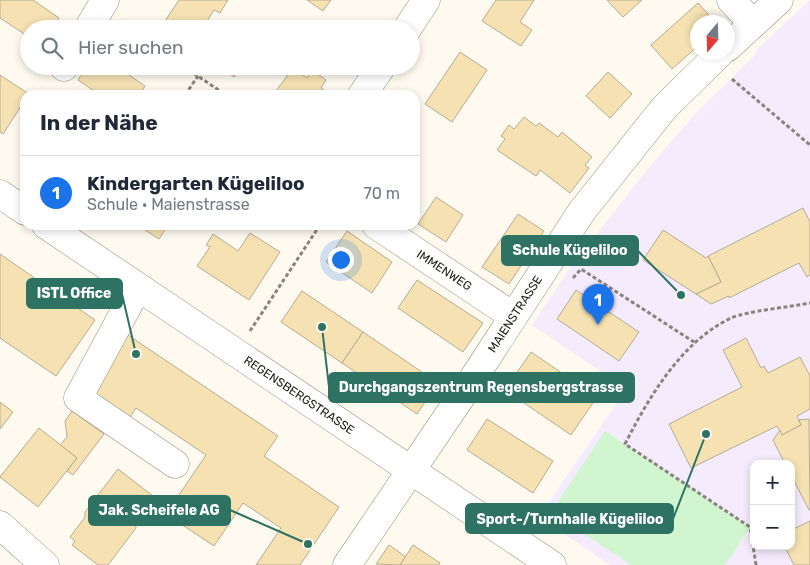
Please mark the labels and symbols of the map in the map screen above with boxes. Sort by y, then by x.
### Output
north arrow [690,15,735,60]
callout: Schule Kügeliloo [502,236,638,265]
text: Schule Kügeliloo [512,242,628,259]
your location [328,247,354,273]
street label: IMMENWEG [414,247,474,294]
street label: MAIENSTRASSE [485,273,545,355]
callout: ISTL Office [27,279,122,308]
pin: 1 [582,284,614,325]
text: ISTL Office [37,285,111,302]
street label: REGENSBERGSTRASSE [241,353,357,437]
callout: Durchgangszentrum Regensbergstrasse [329,373,634,402]
text: Durchgangszentrum Regensbergstrasse [339,379,623,396]
callout: Jak. Scheifele AG [89,496,230,525]
text: Jak. Scheifele AG [98,502,220,519]
callout: Sport-/Turnhalle Kügeliloo [466,504,673,533]
text: Sport-/Turnhalle Kügeliloo [476,511,664,528]

